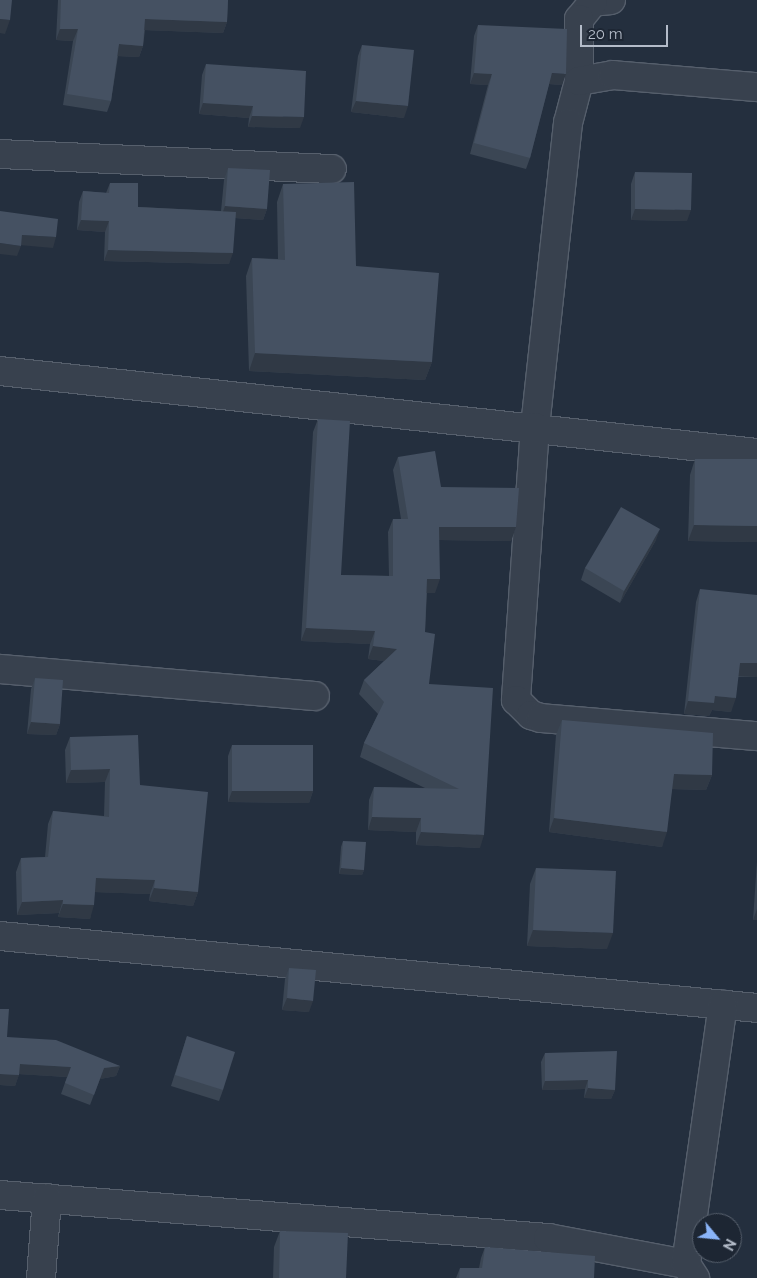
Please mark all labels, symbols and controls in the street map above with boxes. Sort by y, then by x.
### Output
scale bar [582,15,670,47]
text: 20 m [588,25,623,43]
north arrow [692,1213,742,1263]
text: N [720,1236,739,1253]

